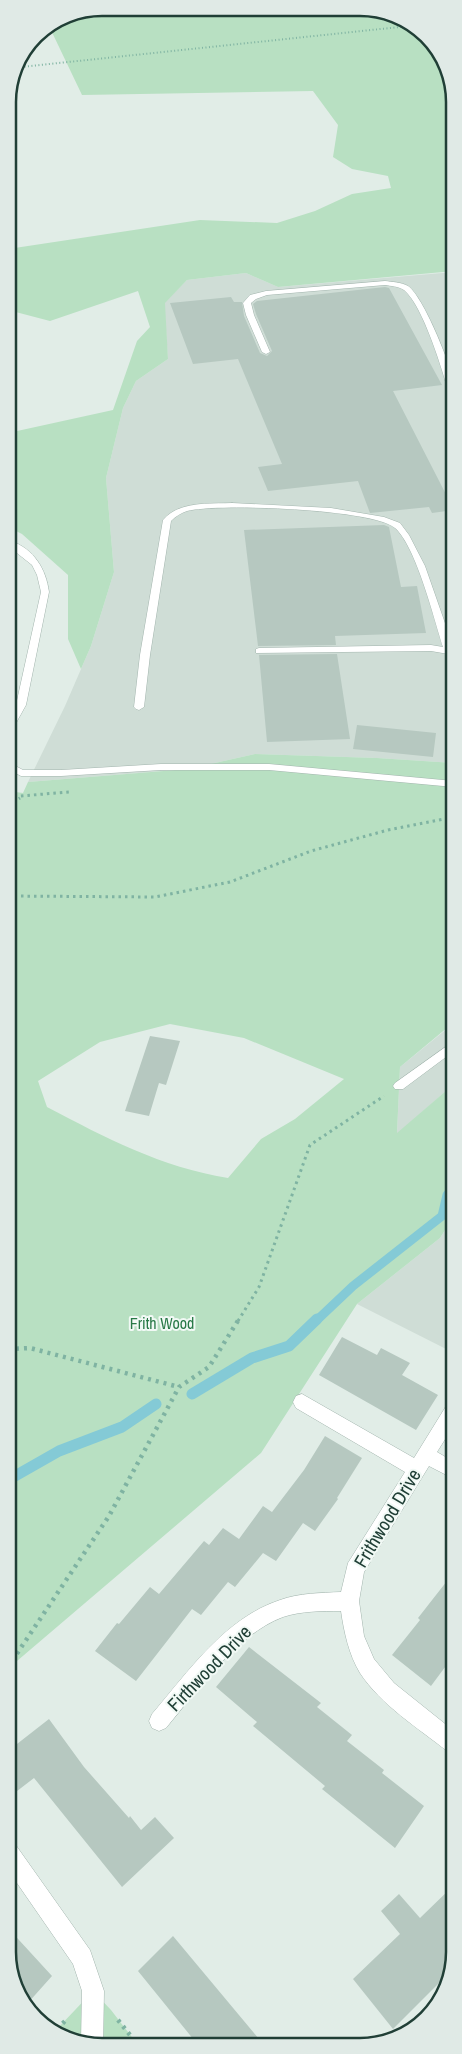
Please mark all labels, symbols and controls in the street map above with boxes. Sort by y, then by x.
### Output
park label: Frith Wood [130,1312,194,1334]
street label: Frithwood Drive [347,1464,427,1572]
street label: Firthwood Drive [161,1619,257,1717]

